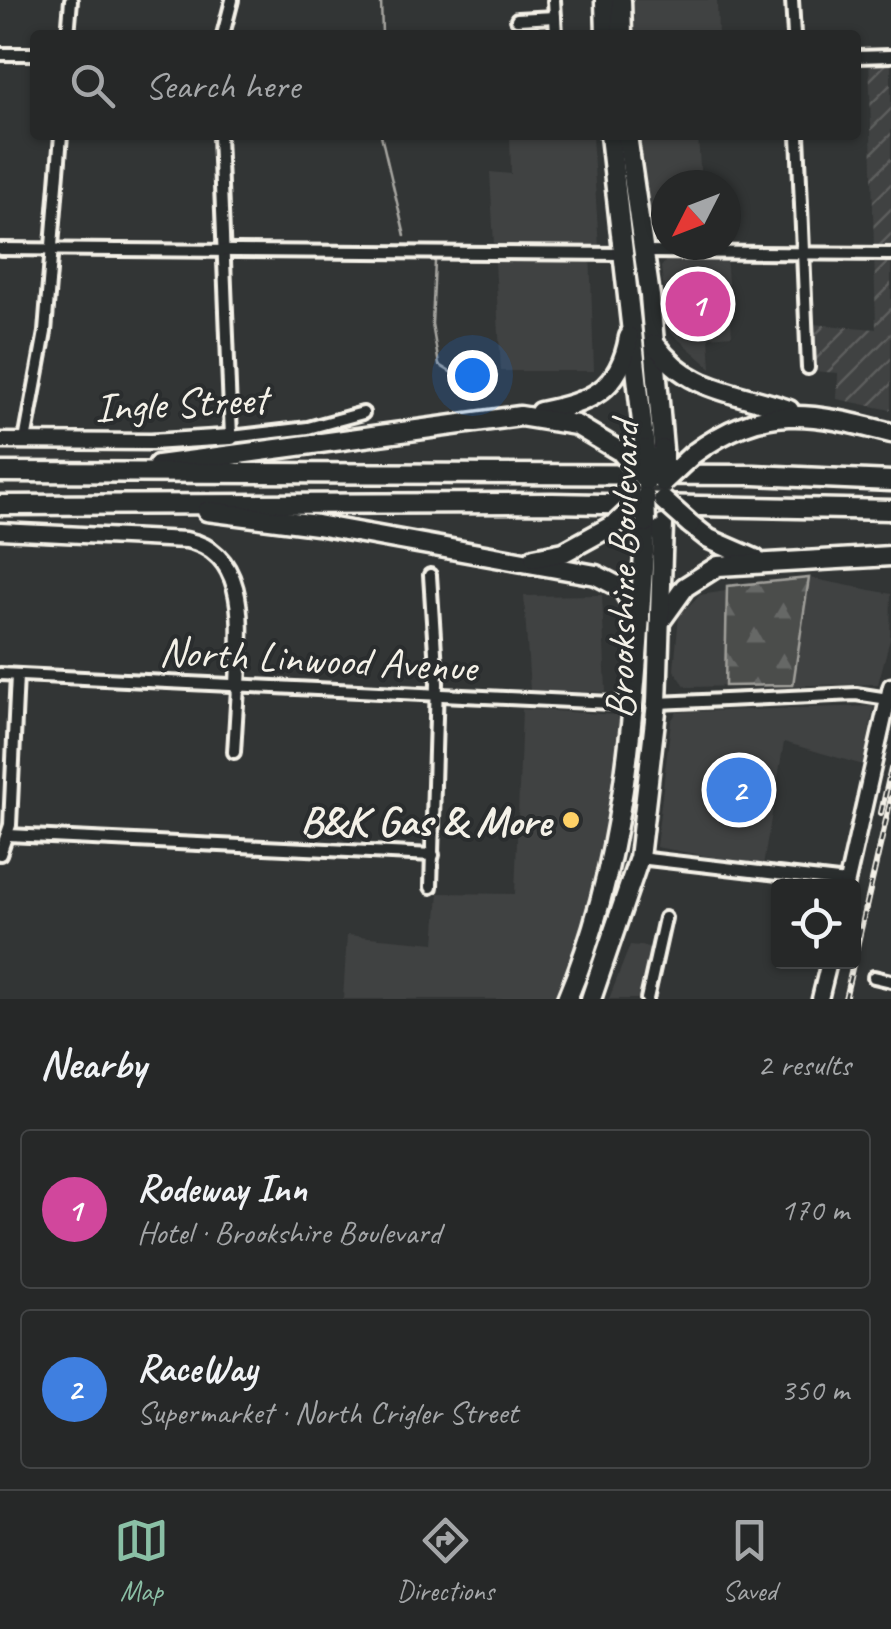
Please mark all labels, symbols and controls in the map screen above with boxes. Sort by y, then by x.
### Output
search box [30,30,861,140]
icon: search [65,58,120,113]
text: Search here [145,62,300,109]
north arrow [651,170,741,260]
pin: 1 [666,266,730,342]
your location [447,350,498,401]
street label: Ingle Street [94,372,274,434]
street label: Brookshire Boulevard [593,415,652,719]
street label: North Linwood Avenue [158,625,481,694]
pin: 2 [706,752,772,828]
place label: B&K Gas & More [300,795,554,848]
marker: B&K Gas & More [560,809,582,831]
map controls [771,879,861,969]
button: locate [771,879,861,969]
text: Nearby [40,1038,146,1091]
text: 2 results [757,1044,851,1085]
text: Rodeway Inn [137,1165,307,1212]
text: 1 [67,1189,82,1230]
text: 170 m [780,1189,849,1230]
text: Hotel · Brookshire Boulevard [137,1212,441,1253]
text: RaceWay [137,1345,257,1392]
text: 2 [67,1369,82,1410]
text: 350 m [780,1369,849,1410]
text: Supermarket · North Crigler Street [137,1392,518,1433]
tab: Map [114,1513,169,1608]
tab: Directions [397,1513,494,1608]
tab: Saved [722,1513,777,1608]

